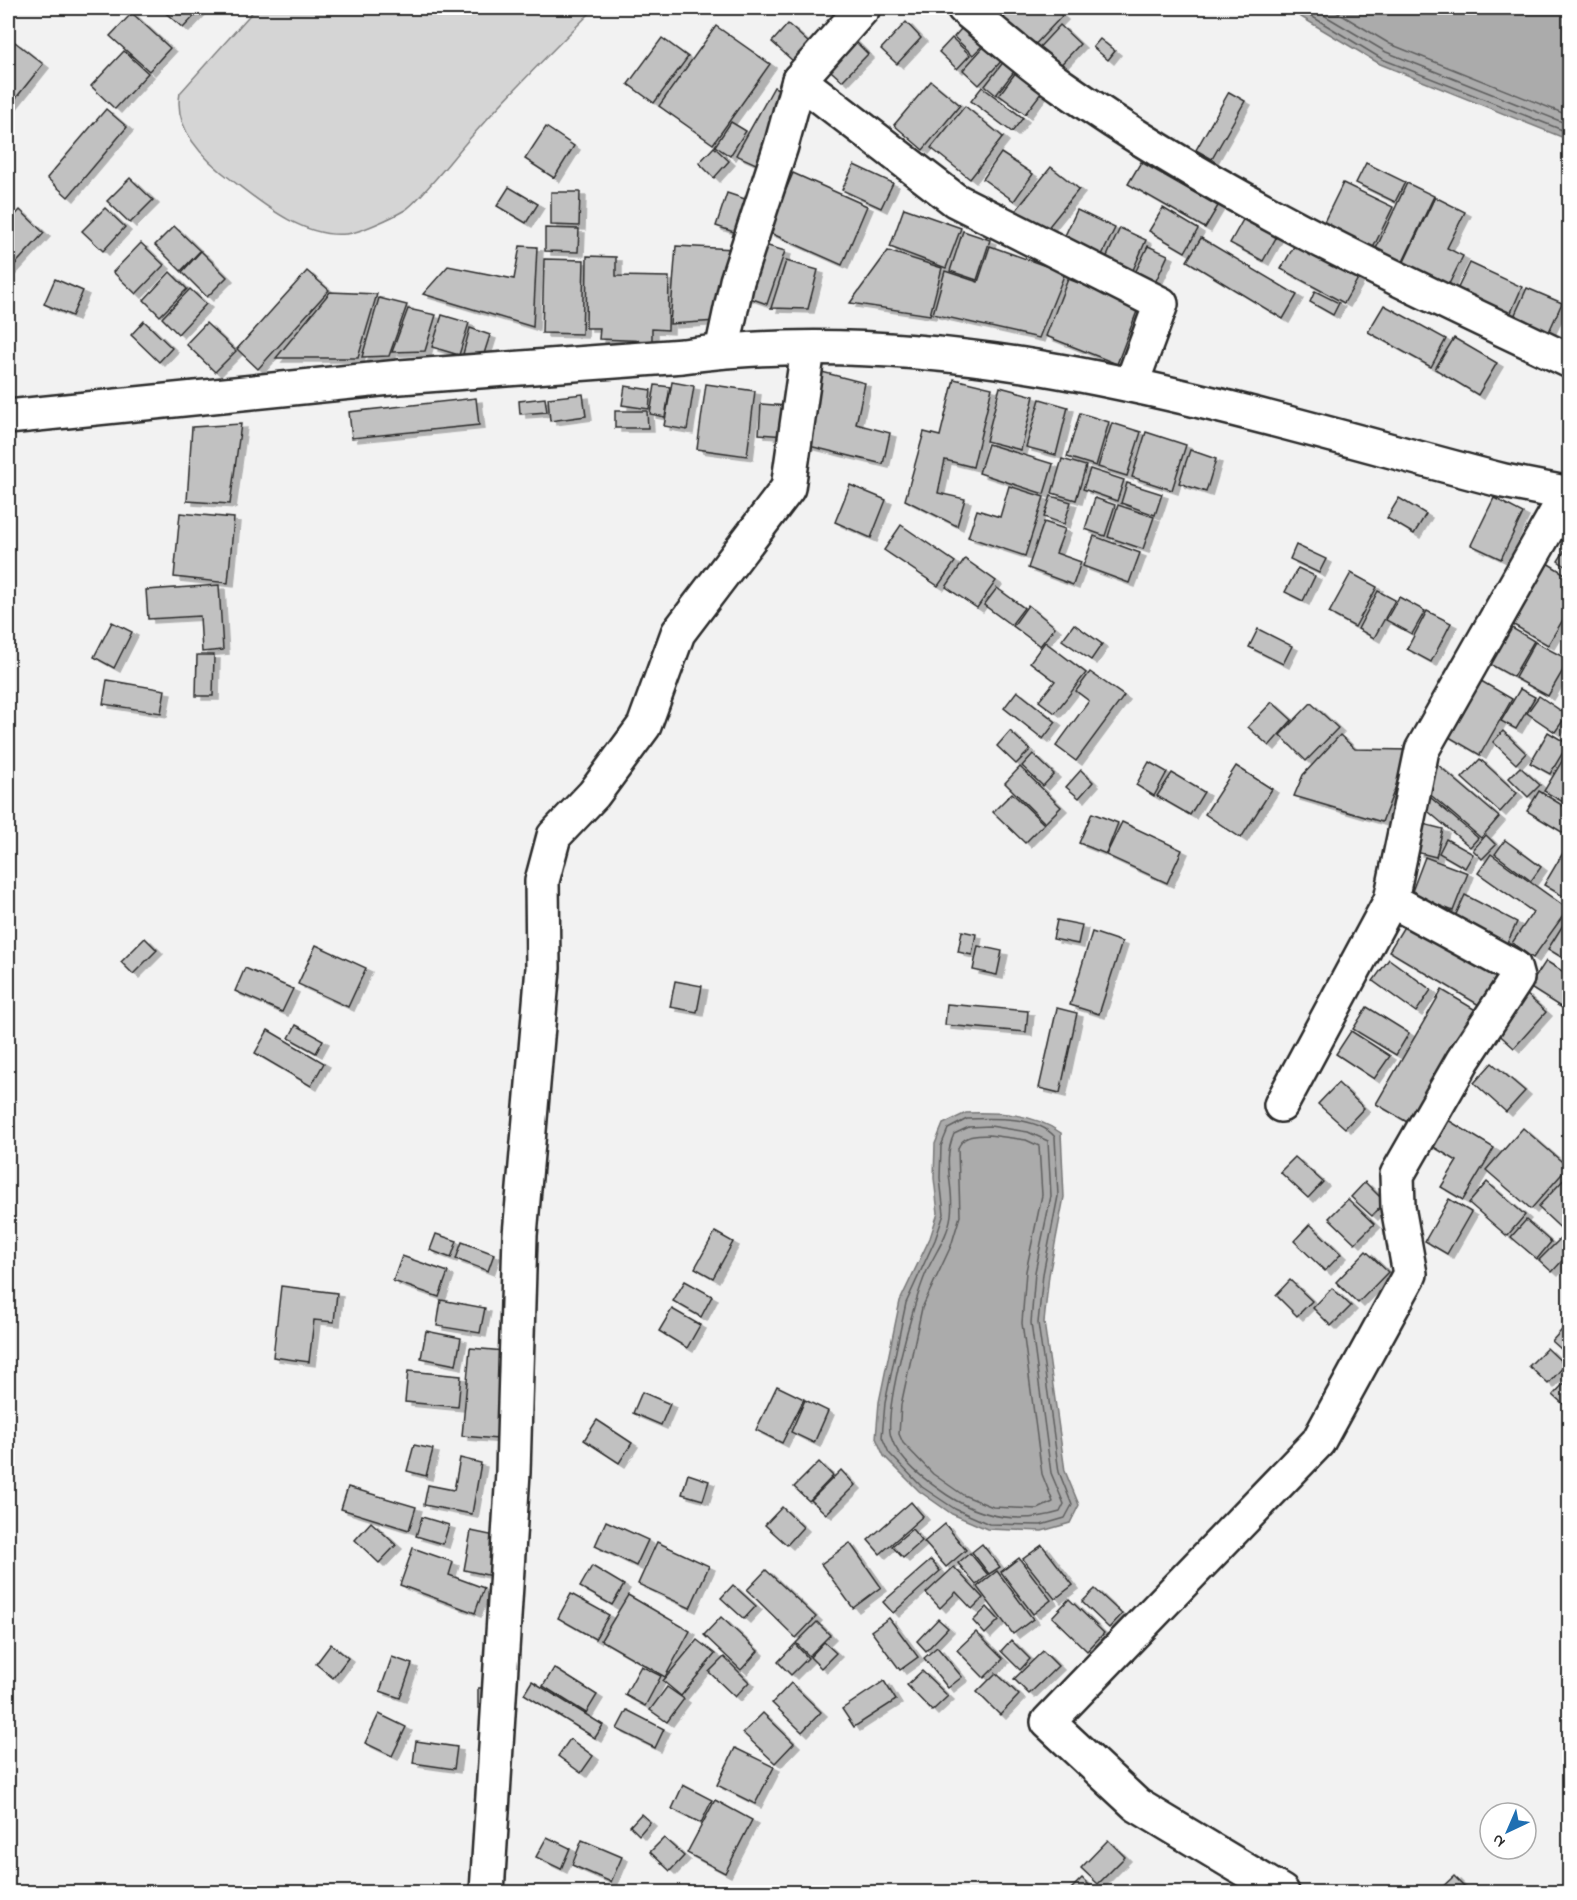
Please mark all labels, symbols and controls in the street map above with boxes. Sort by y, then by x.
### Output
north arrow [1478,1801,1538,1861]
text: N [1487,1828,1511,1853]

